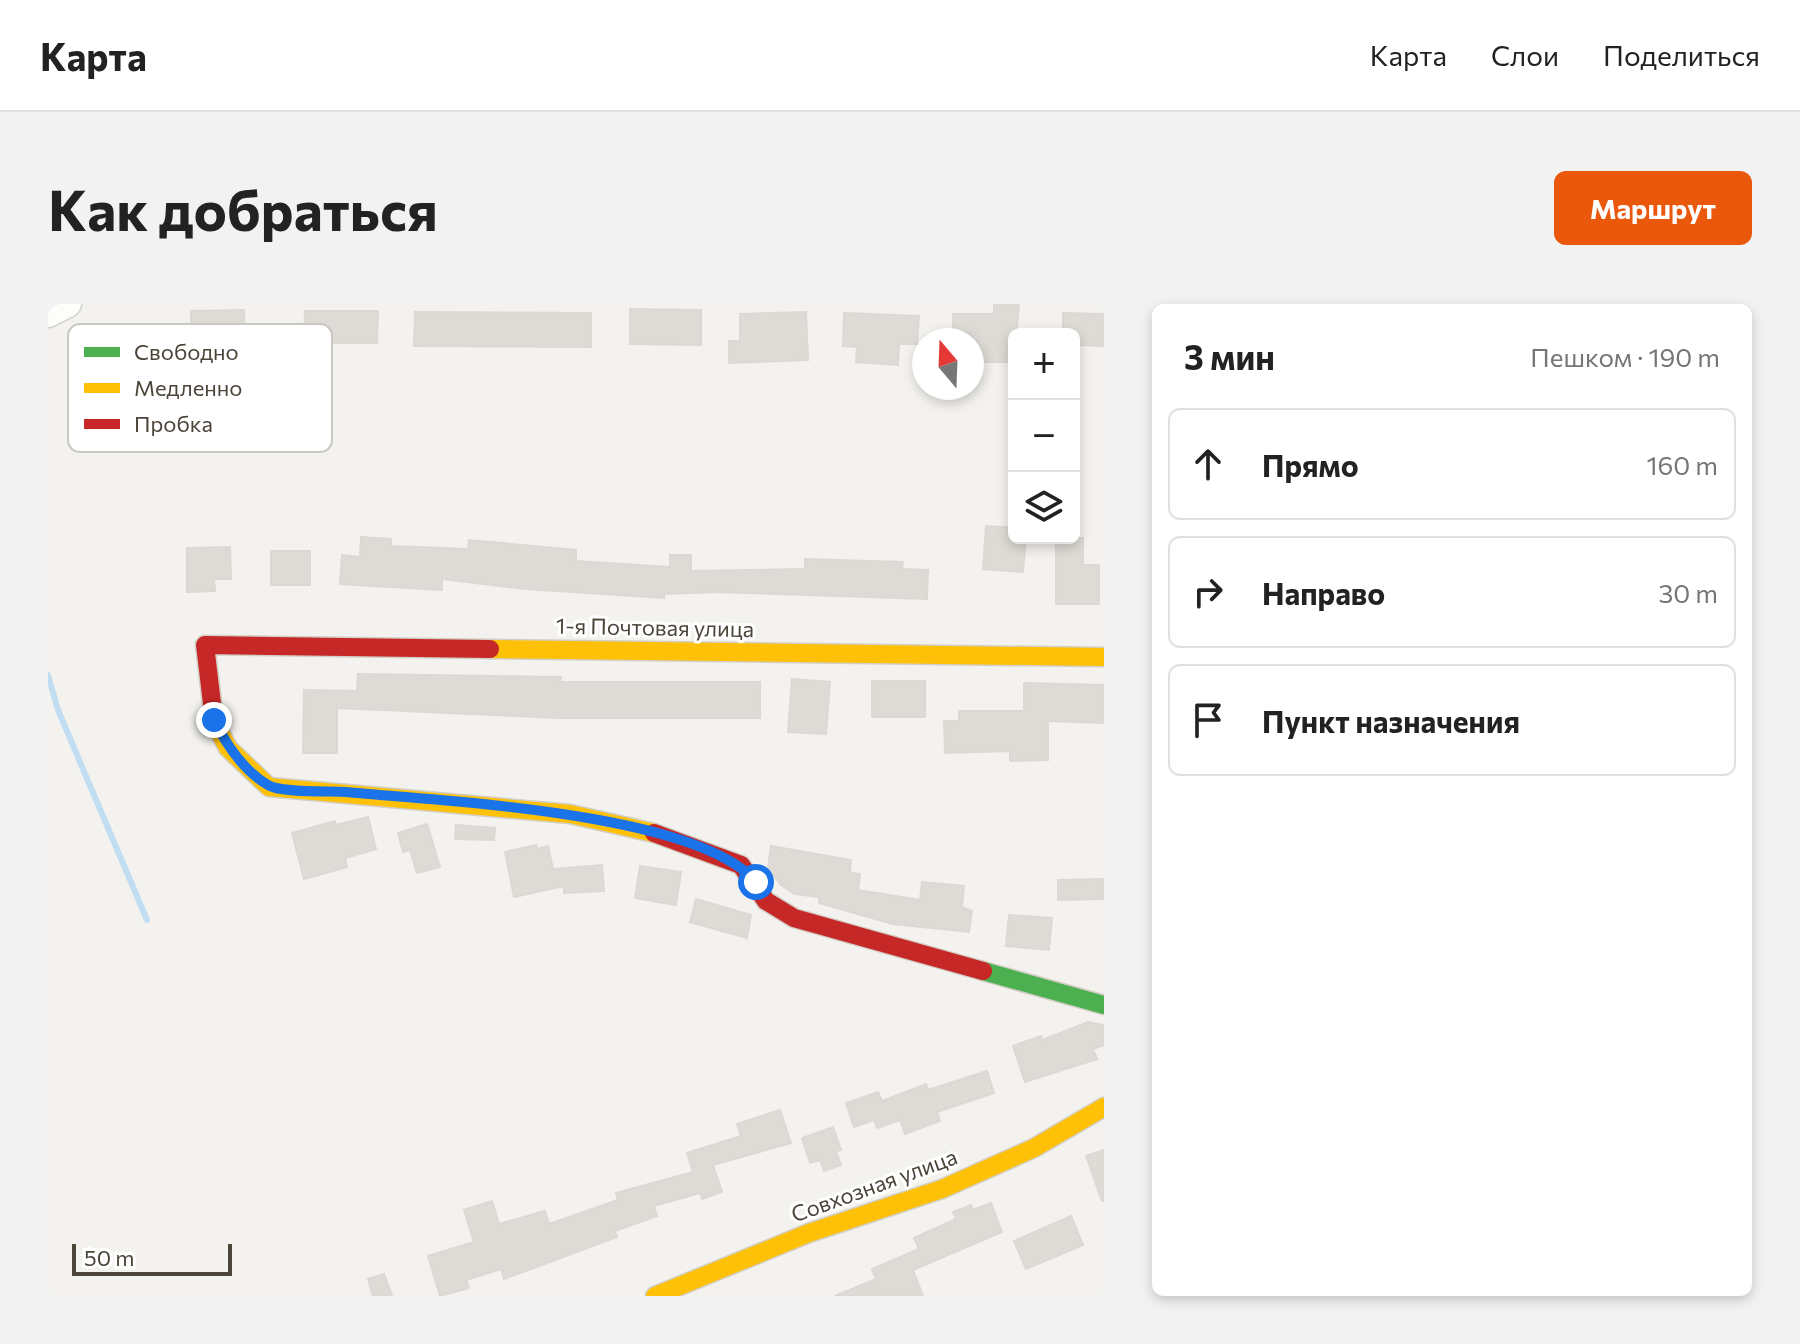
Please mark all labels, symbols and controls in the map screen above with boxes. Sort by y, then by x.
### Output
text: Карта [40,32,147,79]
text: Карта [1370,38,1447,72]
text: Слои [1491,38,1559,72]
text: Поделиться [1603,38,1760,72]
button: Маршрут [1554,171,1752,245]
text: Как добраться [48,174,438,243]
legend [68,324,332,452]
north arrow [912,328,984,400]
map controls [1008,328,1080,544]
button: + [1008,328,1080,400]
text: 3 мин [1184,335,1275,377]
text: Свободно [134,338,239,365]
text: Пешком · 190 m [1530,341,1720,372]
text: Медленно [134,374,242,401]
button: − [1008,400,1080,472]
text: Пробка [134,410,213,437]
icon: ahead [1186,442,1230,486]
text: Прямо [1262,446,1359,483]
text: 160 m [1646,449,1718,480]
button: layers [1008,472,1080,544]
icon: right [1186,570,1230,614]
text: Направо [1262,574,1385,611]
text: 30 m [1659,577,1718,608]
street label: 1-я Почтовая улица [556,612,754,642]
icon: arrive [1186,698,1230,742]
route end [196,702,232,738]
text: Пункт назначения [1262,702,1520,739]
route start [738,864,774,900]
street label: Совхозная улица [787,1142,961,1228]
scale bar [72,1240,232,1276]
text: 50 m [84,1244,134,1271]

